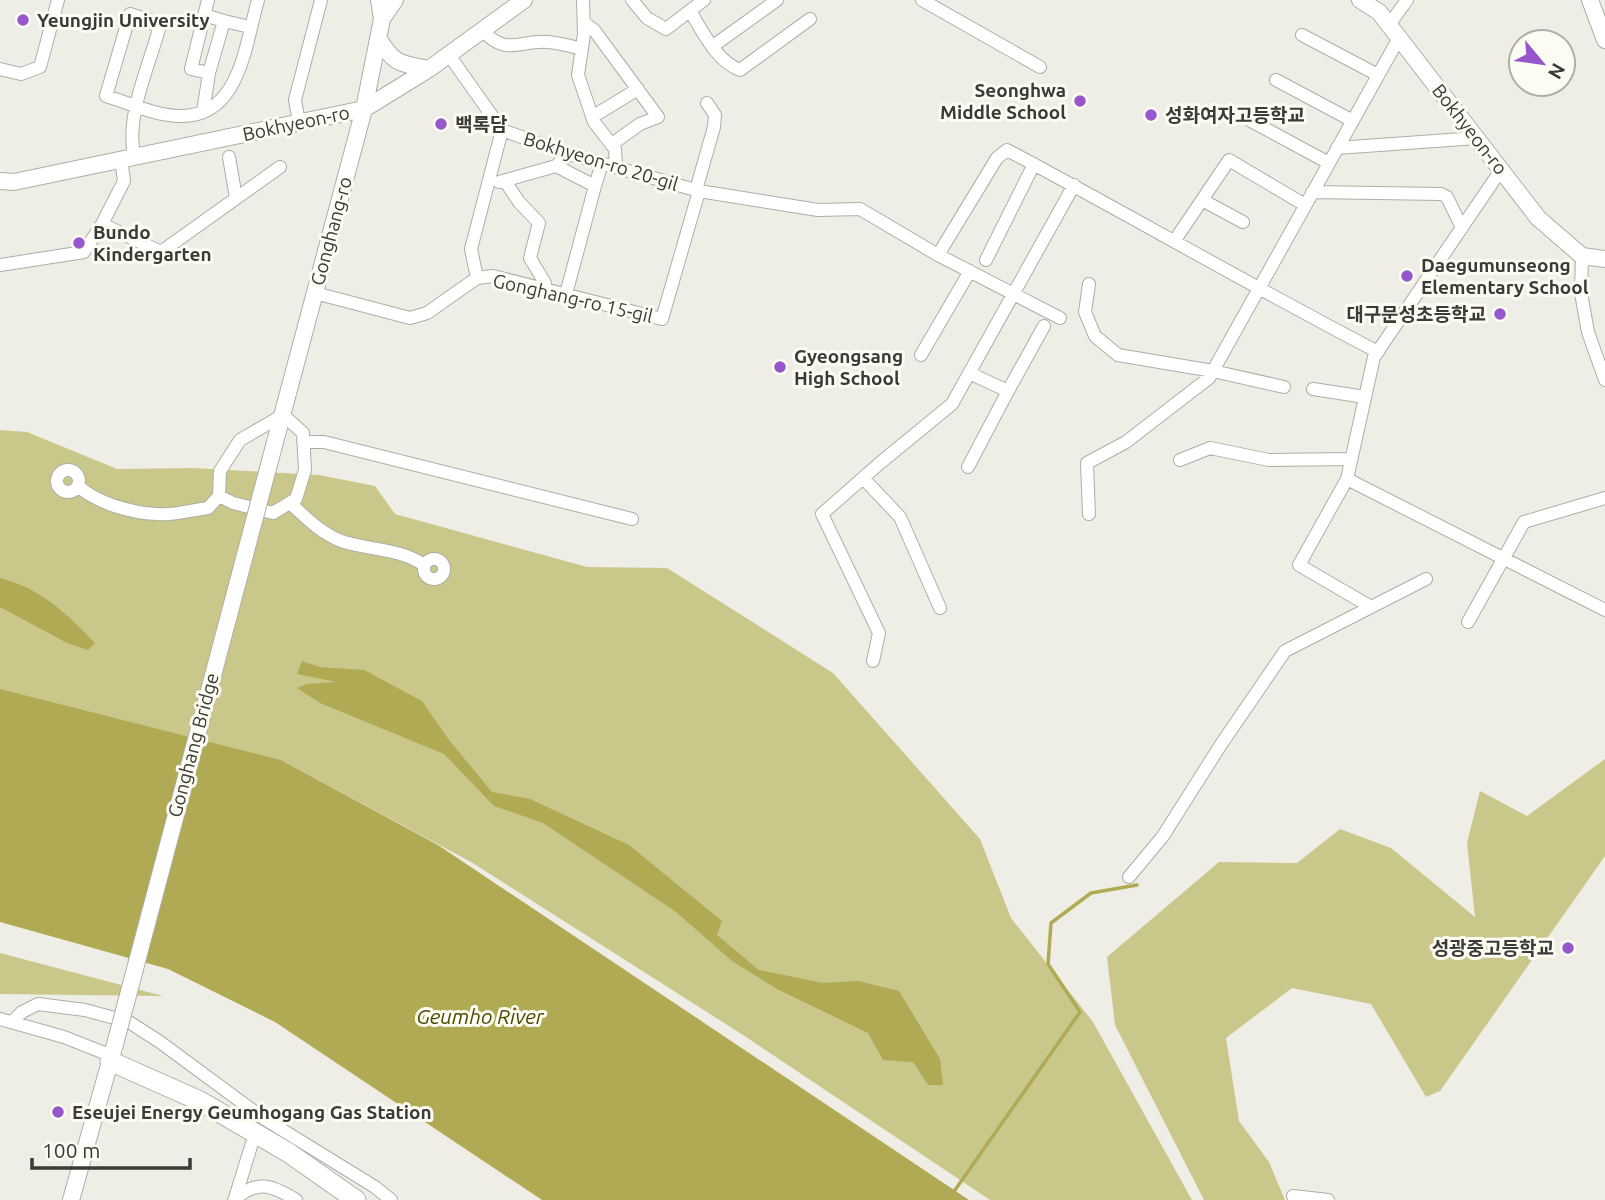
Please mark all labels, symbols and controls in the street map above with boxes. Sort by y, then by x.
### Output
place label: Yeungjin University [37,9,210,31]
marker: Yeungjin University [15,12,31,28]
north arrow [1507,28,1577,98]
text: N [1544,60,1570,83]
place label: Seonghwa Middle School [940,79,1066,123]
street label: Bokhyeon-ro [1428,79,1512,179]
marker: Seonghwa Middle School [1072,93,1088,109]
street label: Bokhyeon-ro [241,101,351,145]
place label: 성화여자고등학교 [1165,104,1305,126]
marker: 성화여자고등학교 [1143,107,1159,123]
place label: 백록담 [455,113,507,135]
marker: 백록담 [433,116,449,132]
street label: Bokhyeon-ro 20-gil [521,127,681,195]
street label: Gonghang-ro [306,174,356,288]
place label: Bundo Kindergarten [93,221,212,265]
marker: Bundo Kindergarten [71,235,87,251]
place label: Daegumunseong Elementary School [1421,254,1589,298]
marker: Daegumunseong Elementary School [1399,268,1415,284]
street label: Gonghang-ro 15-gil [491,269,655,327]
place label: 대구문성초등학교 [1346,303,1486,325]
marker: 대구문성초등학교 [1492,306,1508,322]
place label: Gyeongsang High School [794,345,903,389]
marker: Gyeongsang High School [772,359,788,375]
street label: Gonghang Bridge [163,670,223,820]
place label: 성광중고등학교 [1432,937,1554,959]
marker: 성광중고등학교 [1560,940,1576,956]
water label: Geumho River [416,1004,545,1028]
place label: Eseujei Energy Geumhogang Gas Station [72,1101,432,1123]
marker: Eseujei Energy Geumhogang Gas Station [50,1104,66,1120]
scale bar [32,1126,189,1170]
text: 100 m [42,1138,100,1162]

